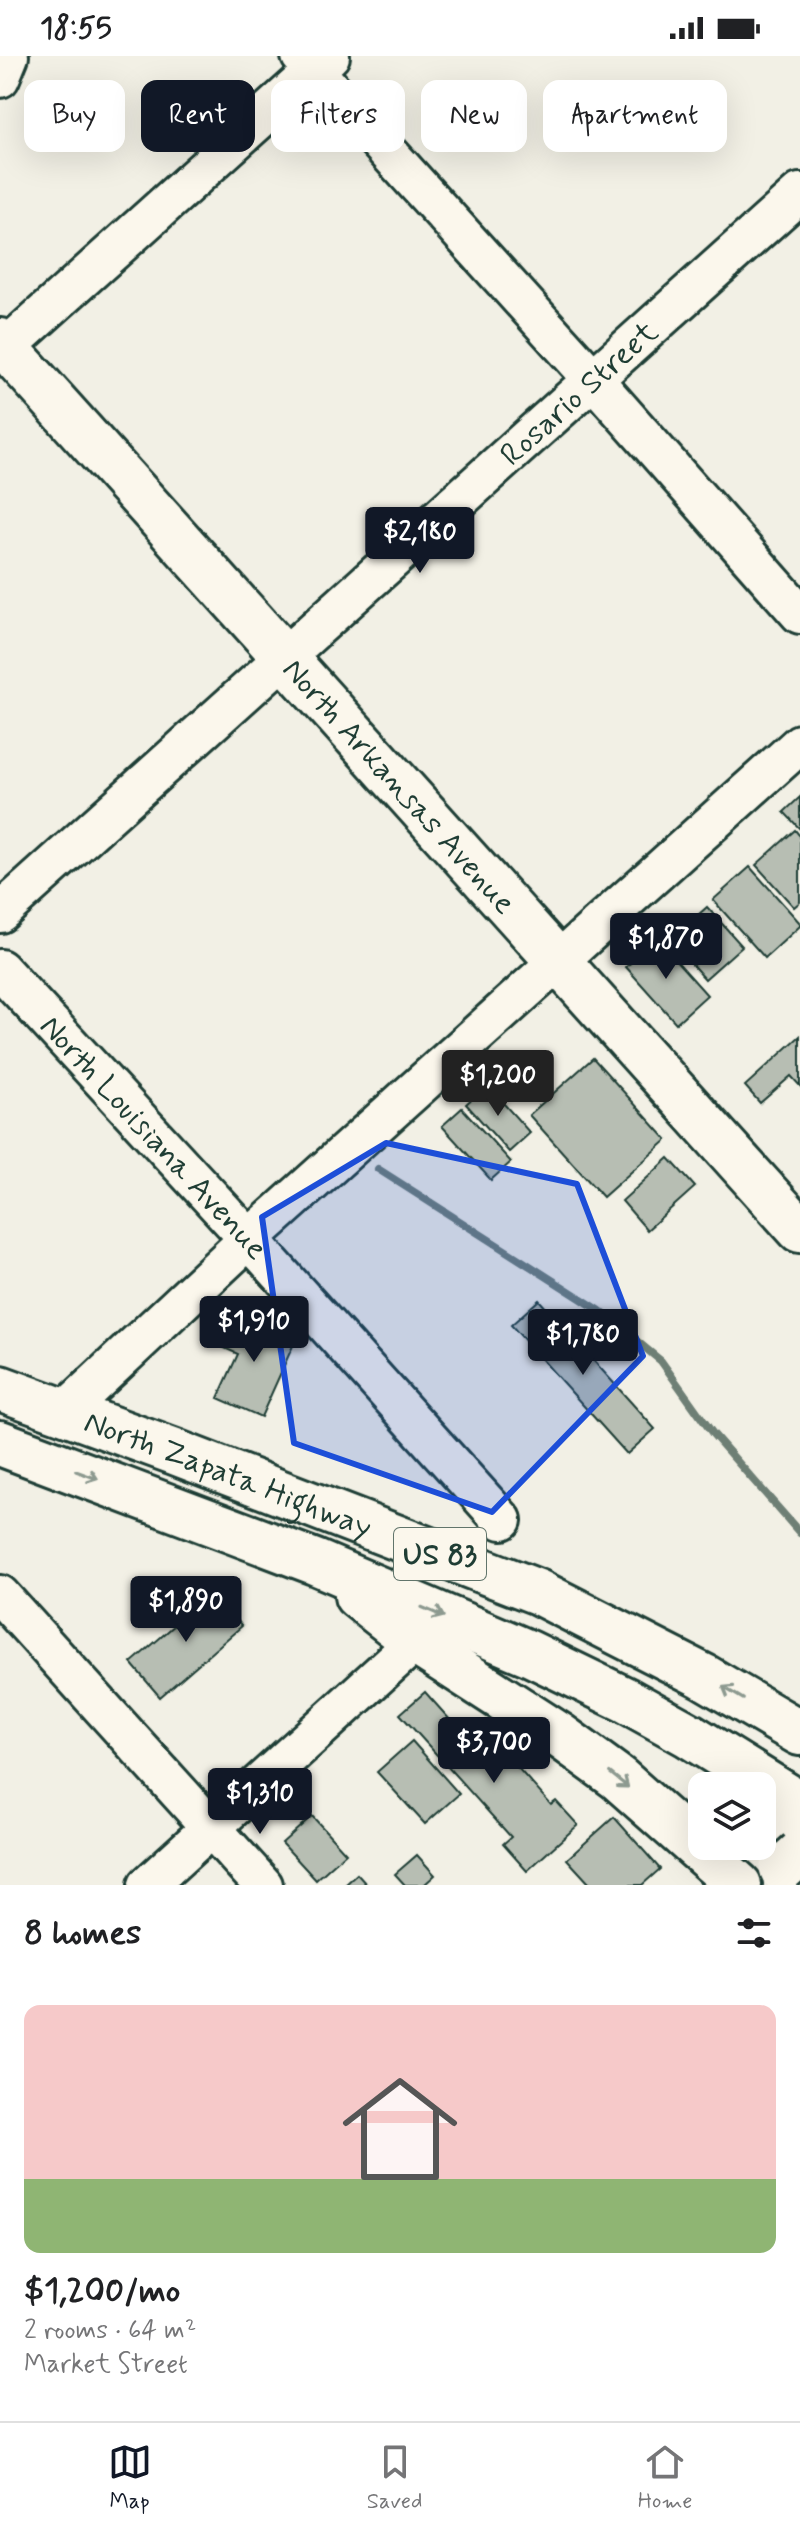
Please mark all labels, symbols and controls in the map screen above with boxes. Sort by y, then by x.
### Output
text: 18:55 [40,9,112,48]
chip: Buy [24,80,125,152]
chip: Rent [141,80,255,152]
chip: Filters [271,80,405,152]
chip: New [421,80,527,152]
chip: Apartment [543,80,727,152]
street label: Rosario Street [492,312,668,476]
pin: $2,180 [355,507,485,575]
text: $2,180 [383,516,457,550]
street label: North Arkansas Avenue [272,650,525,924]
pin: $1,870 [601,913,731,981]
text: $1,870 [628,922,704,956]
street label: North Louisiana Avenue [30,1007,277,1269]
pin: $1,200 [433,1050,563,1118]
text: $1,200 [460,1059,536,1093]
pin: $1,910 [189,1296,319,1364]
text: $1,910 [218,1305,290,1339]
pin: $1,780 [518,1309,648,1377]
text: $1,780 [546,1318,620,1352]
street label: North Zapata Highway [78,1402,378,1549]
one-way arrow [74,1469,99,1484]
road number: US 83 [394,1528,486,1580]
pin: $1,890 [121,1576,251,1644]
text: $1,890 [148,1585,224,1619]
one-way arrow [420,1605,444,1620]
one-way arrow [722,1685,745,1701]
pin: $3,700 [429,1717,559,1785]
text: $3,700 [456,1726,532,1760]
pin: $1,310 [195,1768,325,1836]
one-way arrow [608,1771,629,1789]
map controls [688,1772,776,1860]
button: layers [688,1772,776,1860]
text: $1,310 [226,1777,294,1811]
text: 8 homes [24,1911,141,1956]
icon: filters [732,1911,776,1955]
icon: home [328,2057,472,2201]
text: $1,200/mo [24,2269,180,2314]
text: 2 rooms · 64 m² [24,2314,196,2348]
text: Market Street [24,2348,188,2382]
tab: Map [108,2440,152,2516]
tab: Saved [367,2440,422,2516]
tab: Home [638,2440,692,2516]

